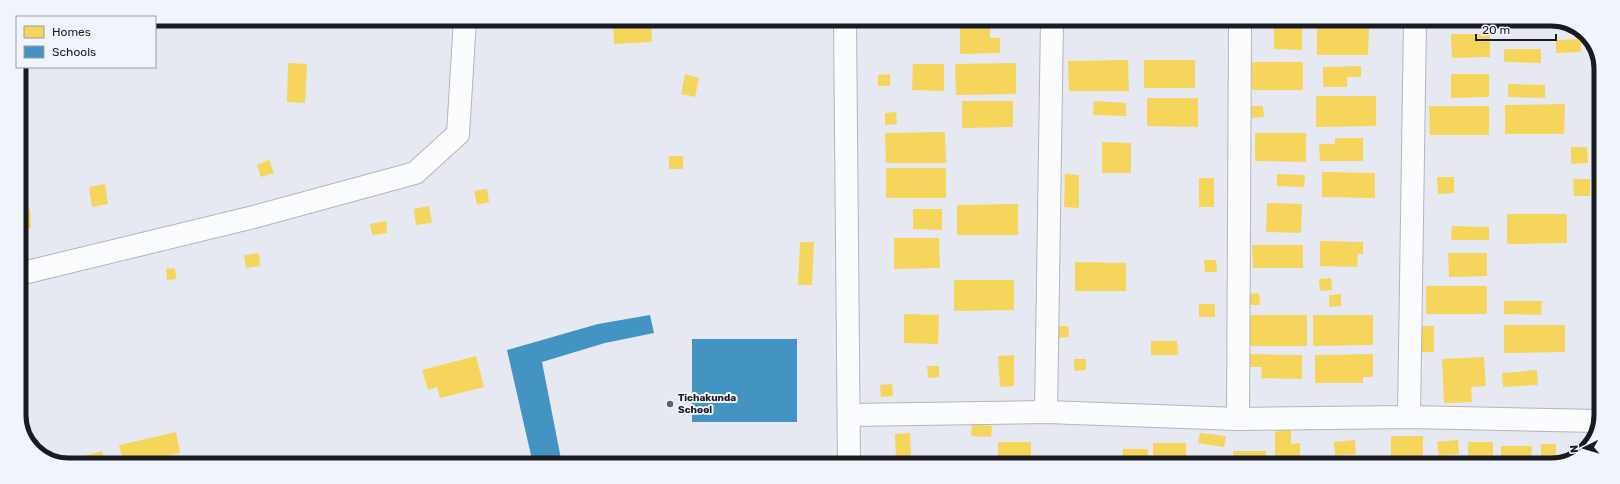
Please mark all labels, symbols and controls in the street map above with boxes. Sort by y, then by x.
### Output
legend [16,16,156,68]
scale bar [1476,16,1556,42]
text: 20 m [1482,23,1510,37]
text: Homes [52,25,91,39]
text: Schools [52,45,96,59]
place label: Tichakunda School [678,392,736,416]
marker: Tichakunda School [665,399,675,409]
north arrow [1564,428,1604,468]
text: N [1568,444,1581,453]

